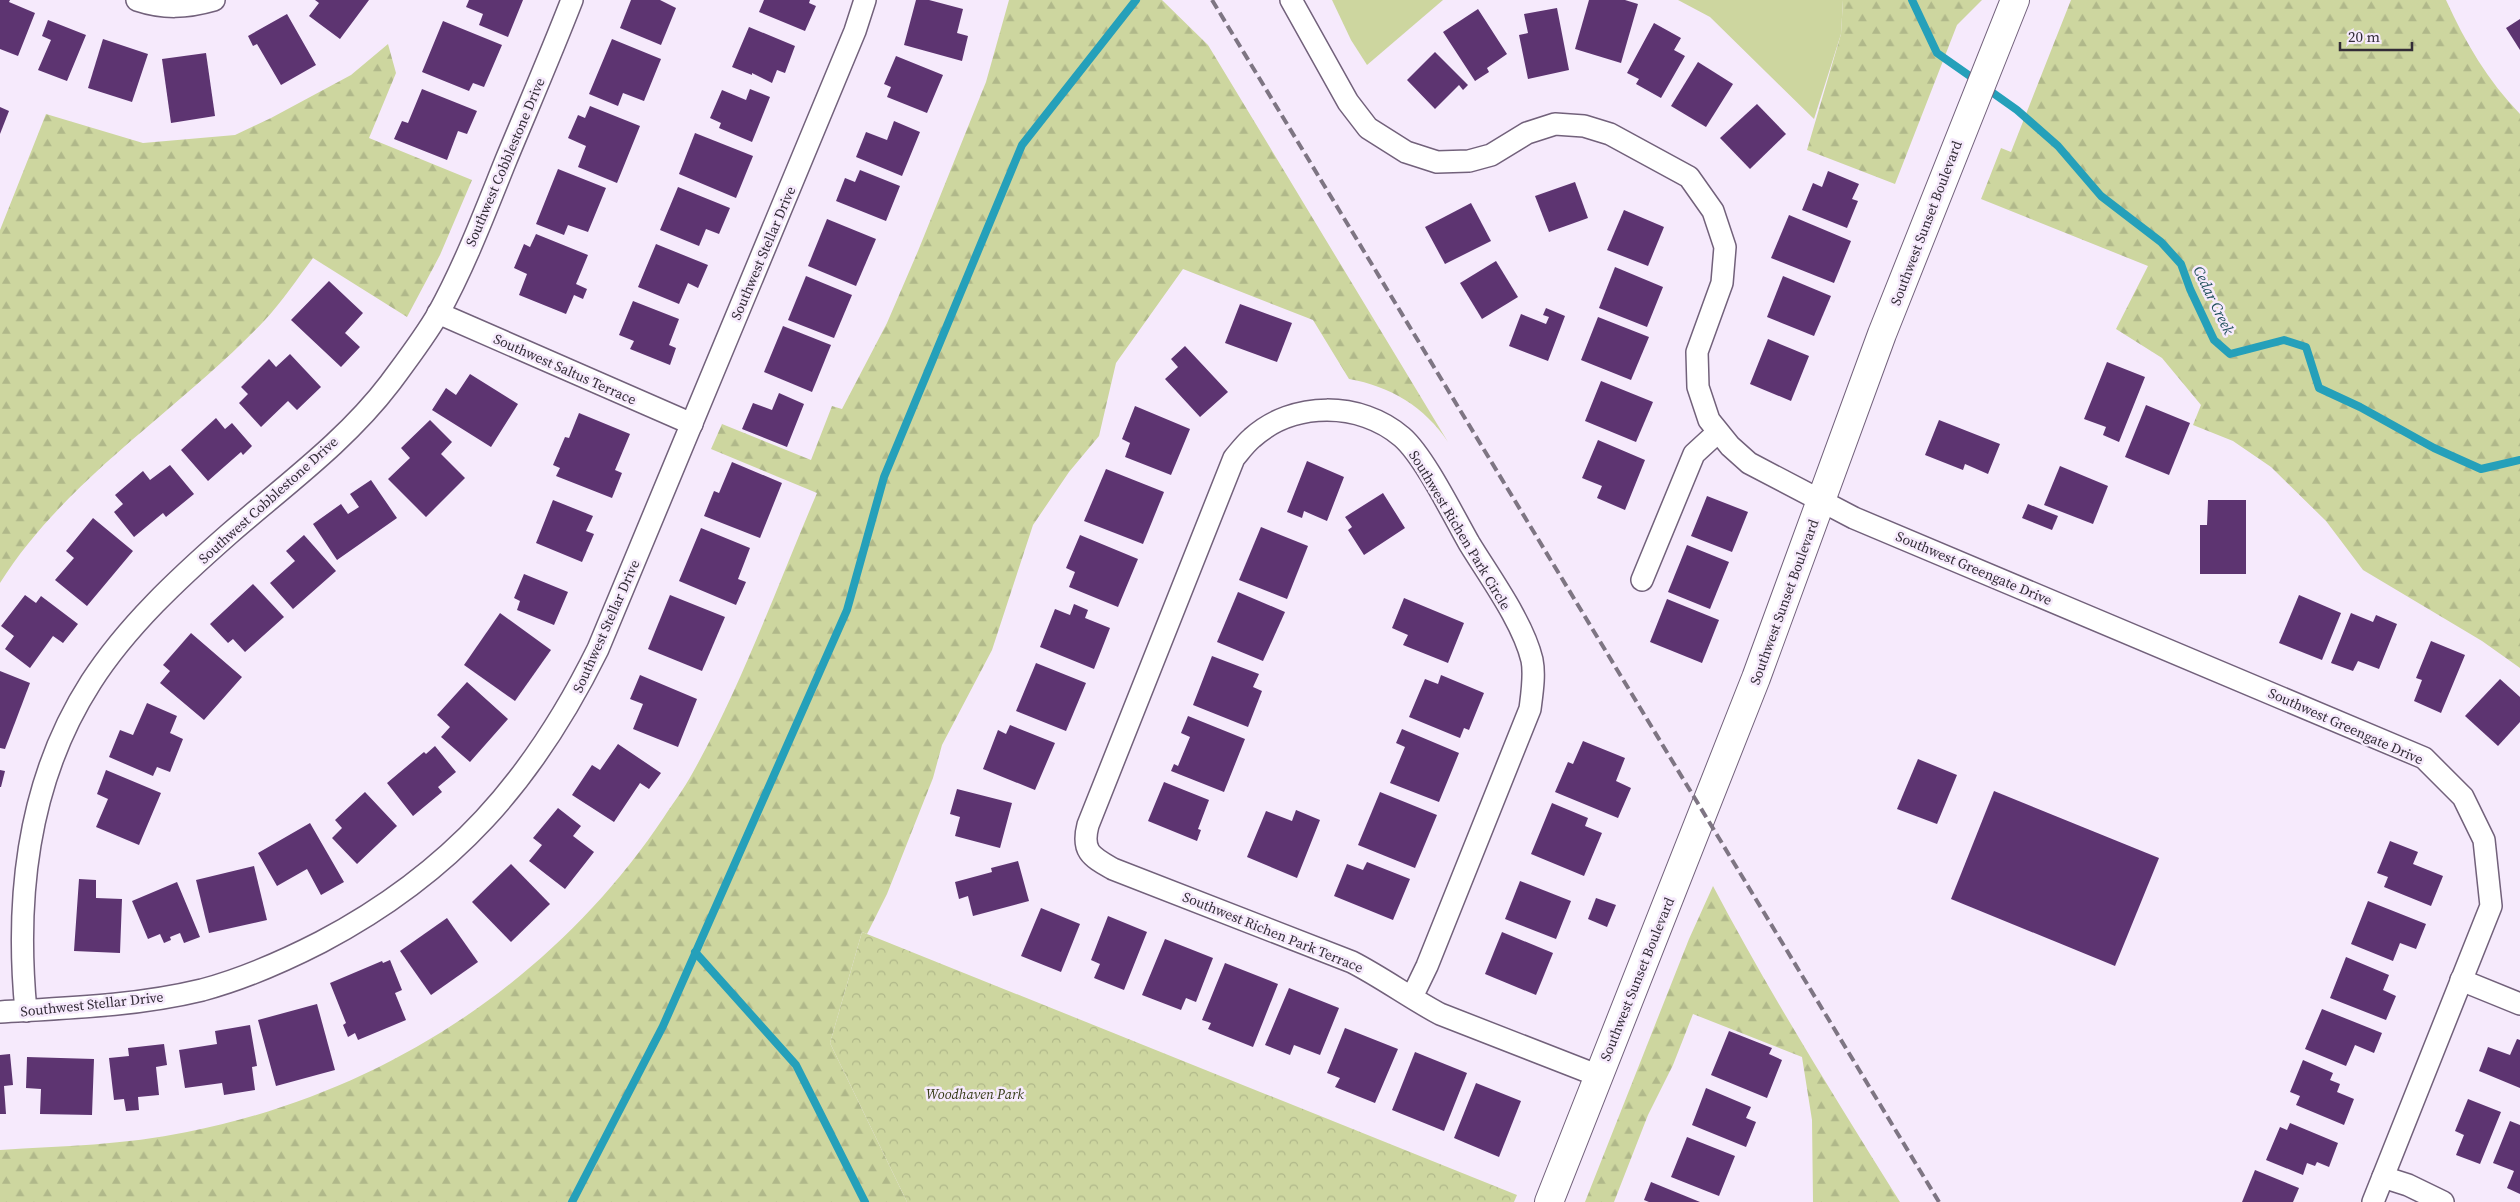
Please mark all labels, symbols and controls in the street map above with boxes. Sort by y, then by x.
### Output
scale bar [2340,20,2412,52]
text: 20 m [2348,26,2380,47]
street label: Southwest Cobblestone Drive [460,75,550,249]
street label: Southwest Sunset Boulevard [1885,138,1967,308]
street label: Southwest Stellar Drive [726,183,800,323]
water label: Cedar Creek [2188,262,2240,339]
street label: Southwest Saltus Terrace [490,328,640,410]
street label: Southwest Cobblestone Drive [194,432,342,568]
street label: Southwest Richen Park Circle [1404,446,1516,614]
street label: Southwest Sunset Boulevard [1745,516,1823,688]
street label: Southwest Greengate Drive [1893,526,2055,610]
street label: Southwest Stellar Drive [568,556,644,696]
street label: Southwest Greengate Drive [2265,683,2427,769]
street label: Southwest Richen Park Terrace [1180,887,1366,977]
street label: Southwest Sunset Boulevard [1595,894,1679,1064]
street label: Southwest Stellar Drive [20,987,164,1021]
park label: Woodhaven Park [926,1084,1024,1104]

